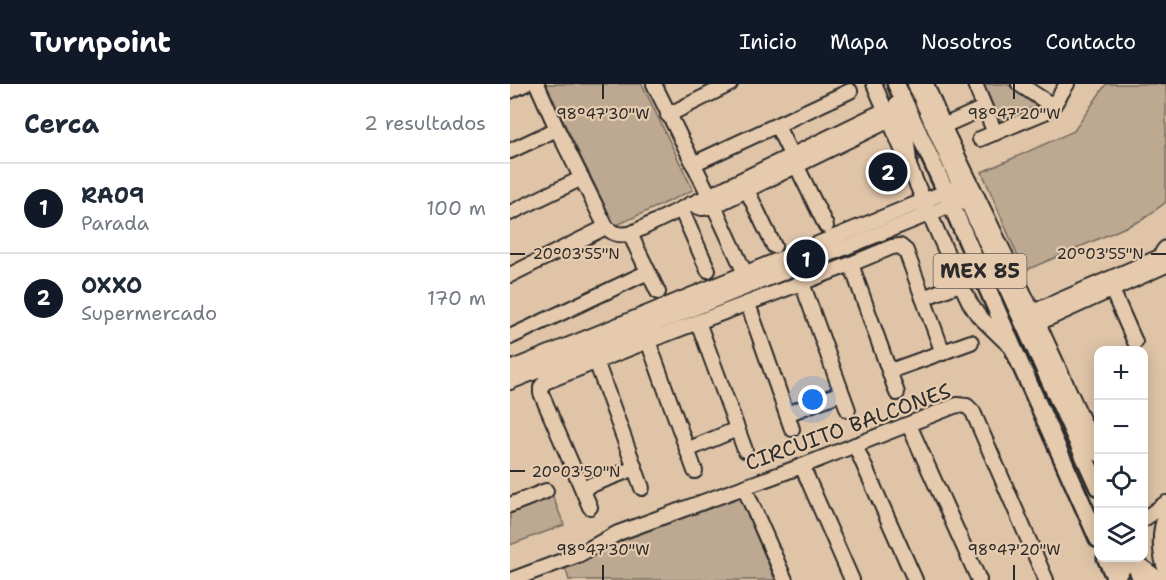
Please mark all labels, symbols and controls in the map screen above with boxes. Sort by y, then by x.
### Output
text: Turnpoint [30,23,171,61]
text: Inicio [739,28,797,56]
text: Mapa [830,28,888,56]
text: Nosotros [921,28,1012,56]
text: Contacto [1045,28,1136,56]
text: 98°47'30"W [556,104,650,124]
text: 98°47'20"W [967,104,1061,124]
text: Cerca [24,106,99,141]
text: 2 resultados [364,110,486,136]
pin: 2 [868,150,908,194]
text: RA09 [81,181,144,210]
text: 1 [39,195,48,221]
text: 100 m [426,195,486,221]
text: Parada [81,210,149,236]
pin: 1 [786,236,826,282]
text: 20°03'55"N [532,244,620,264]
text: 20°03'55"N [1056,244,1144,264]
road number: MEX 85 [934,254,1026,288]
text: OXXO [81,271,142,300]
text: 2 [37,285,51,311]
text: 170 m [427,285,486,311]
text: Supermercado [81,300,217,326]
map controls [1094,346,1148,562]
button: + [1094,346,1148,400]
street label: CIRCUITO BALCONES [741,377,955,477]
your location [798,385,827,414]
button: − [1094,400,1148,454]
button: locate [1094,454,1148,508]
text: 20°03'50"N [531,462,621,482]
button: layers [1094,508,1148,562]
text: 98°47'30"W [556,540,650,560]
text: 98°47'20"W [967,540,1061,560]

